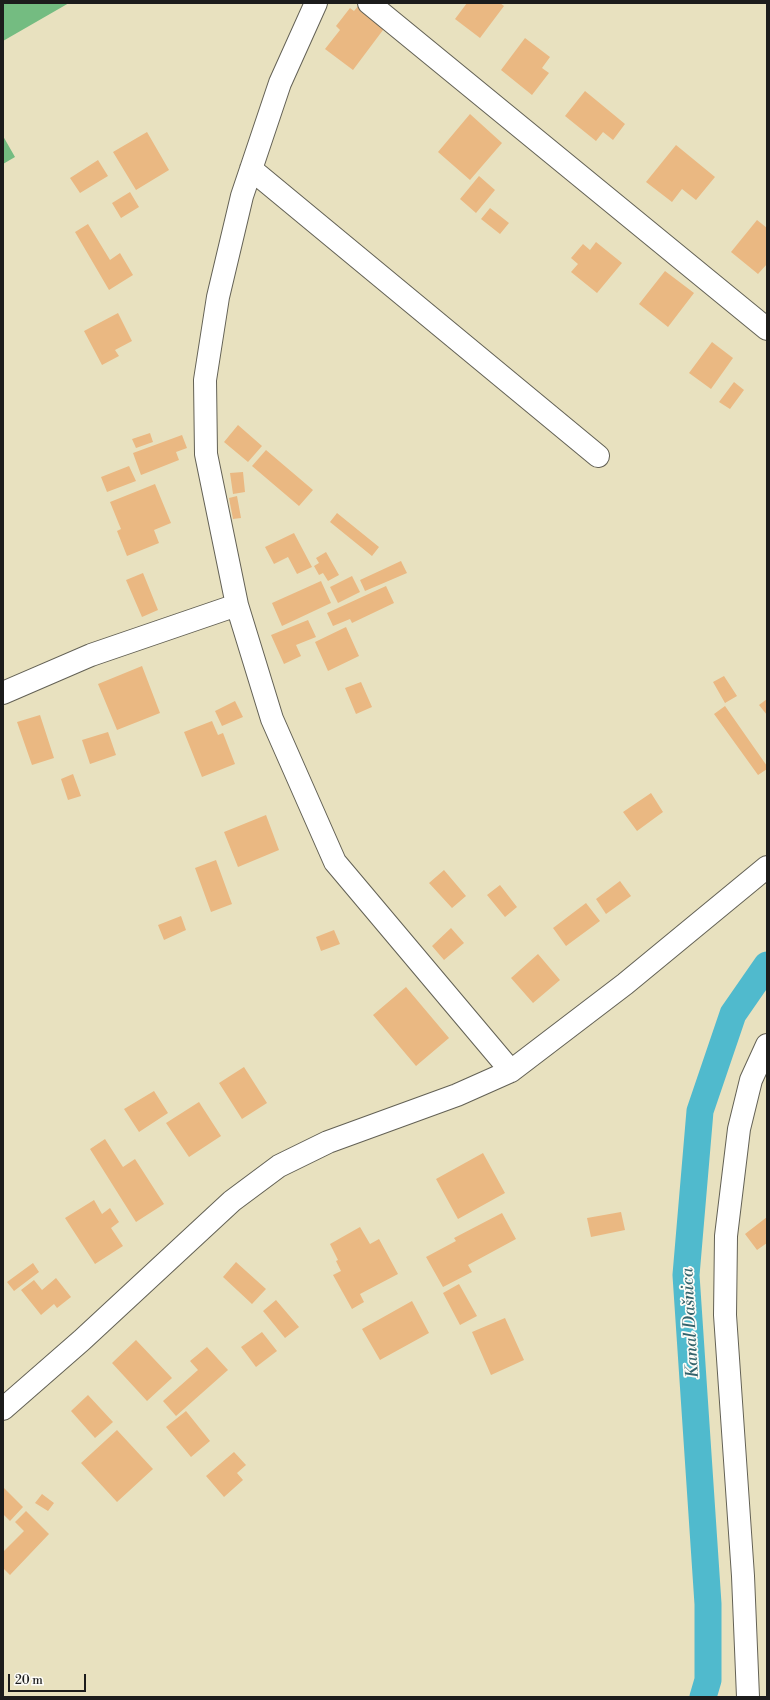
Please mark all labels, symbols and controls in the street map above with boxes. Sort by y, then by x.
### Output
water label: Kanal Dašnica [678,1267,704,1379]
scale bar [10,1666,88,1692]
text: 20 m [15,1673,43,1688]

